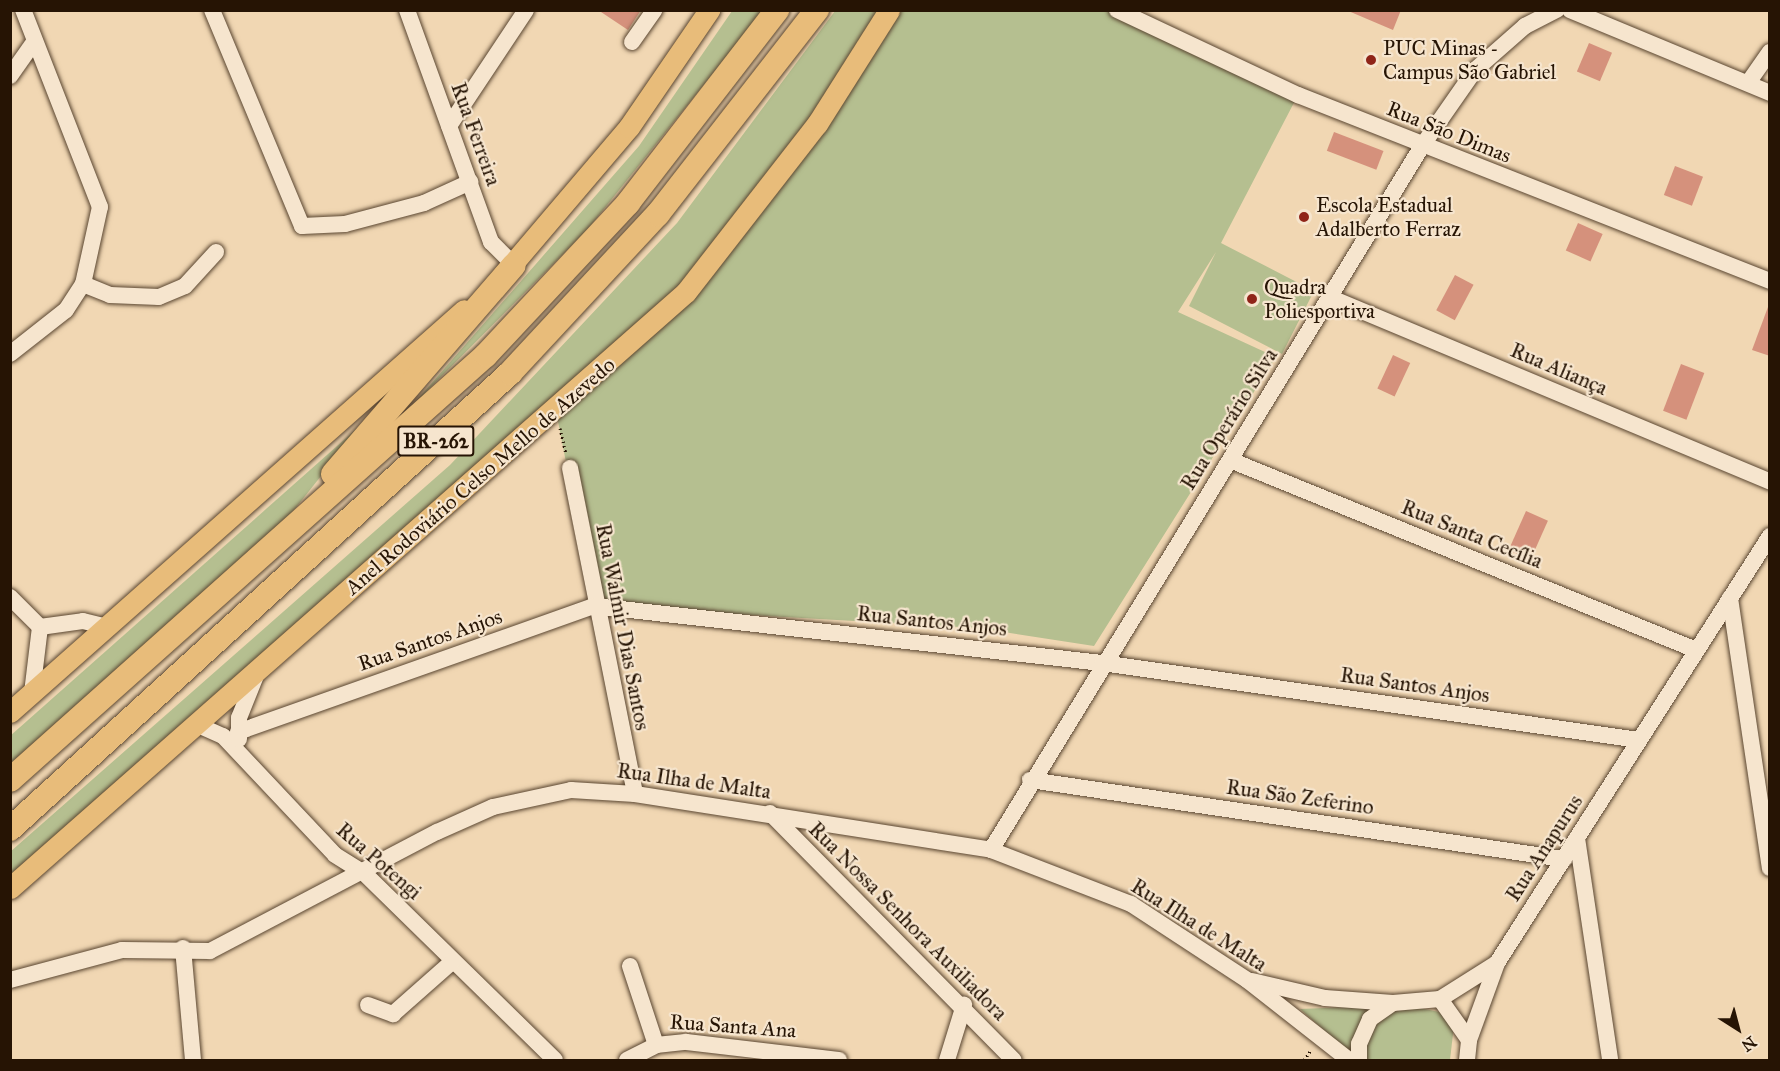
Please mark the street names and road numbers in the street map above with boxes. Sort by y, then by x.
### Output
street label: Rua Ferreira [446,79,506,189]
street label: Rua São Dimas [1383,96,1515,168]
street label: Rua Aliança [1507,337,1611,401]
street label: Rua Operário Silva [1175,344,1283,494]
street label: Anel Rodoviário Celso Mello de Azevedo [340,352,620,600]
road number: BR-262 [397,424,475,458]
street label: Rua Santa Cecília [1398,494,1546,574]
street label: Rua Walmir Dias Santos [591,522,655,732]
street label: Rua Santos Anjos [856,601,1008,641]
street label: Rua Santos Anjos [355,604,505,676]
street label: Rua Santos Anjos [1339,662,1491,708]
street label: Rua Ilha de Malta [615,758,773,804]
street label: Rua São Zeferino [1225,774,1375,820]
street label: Rua Anapurus [1500,790,1588,906]
street label: Rua Potengi [331,817,427,905]
street label: Rua Nossa Senhora Auxiliadora [804,817,1012,1025]
street label: Rua Ilha de Malta [1127,873,1271,977]
street label: Rua Santa Ana [669,1009,797,1043]

